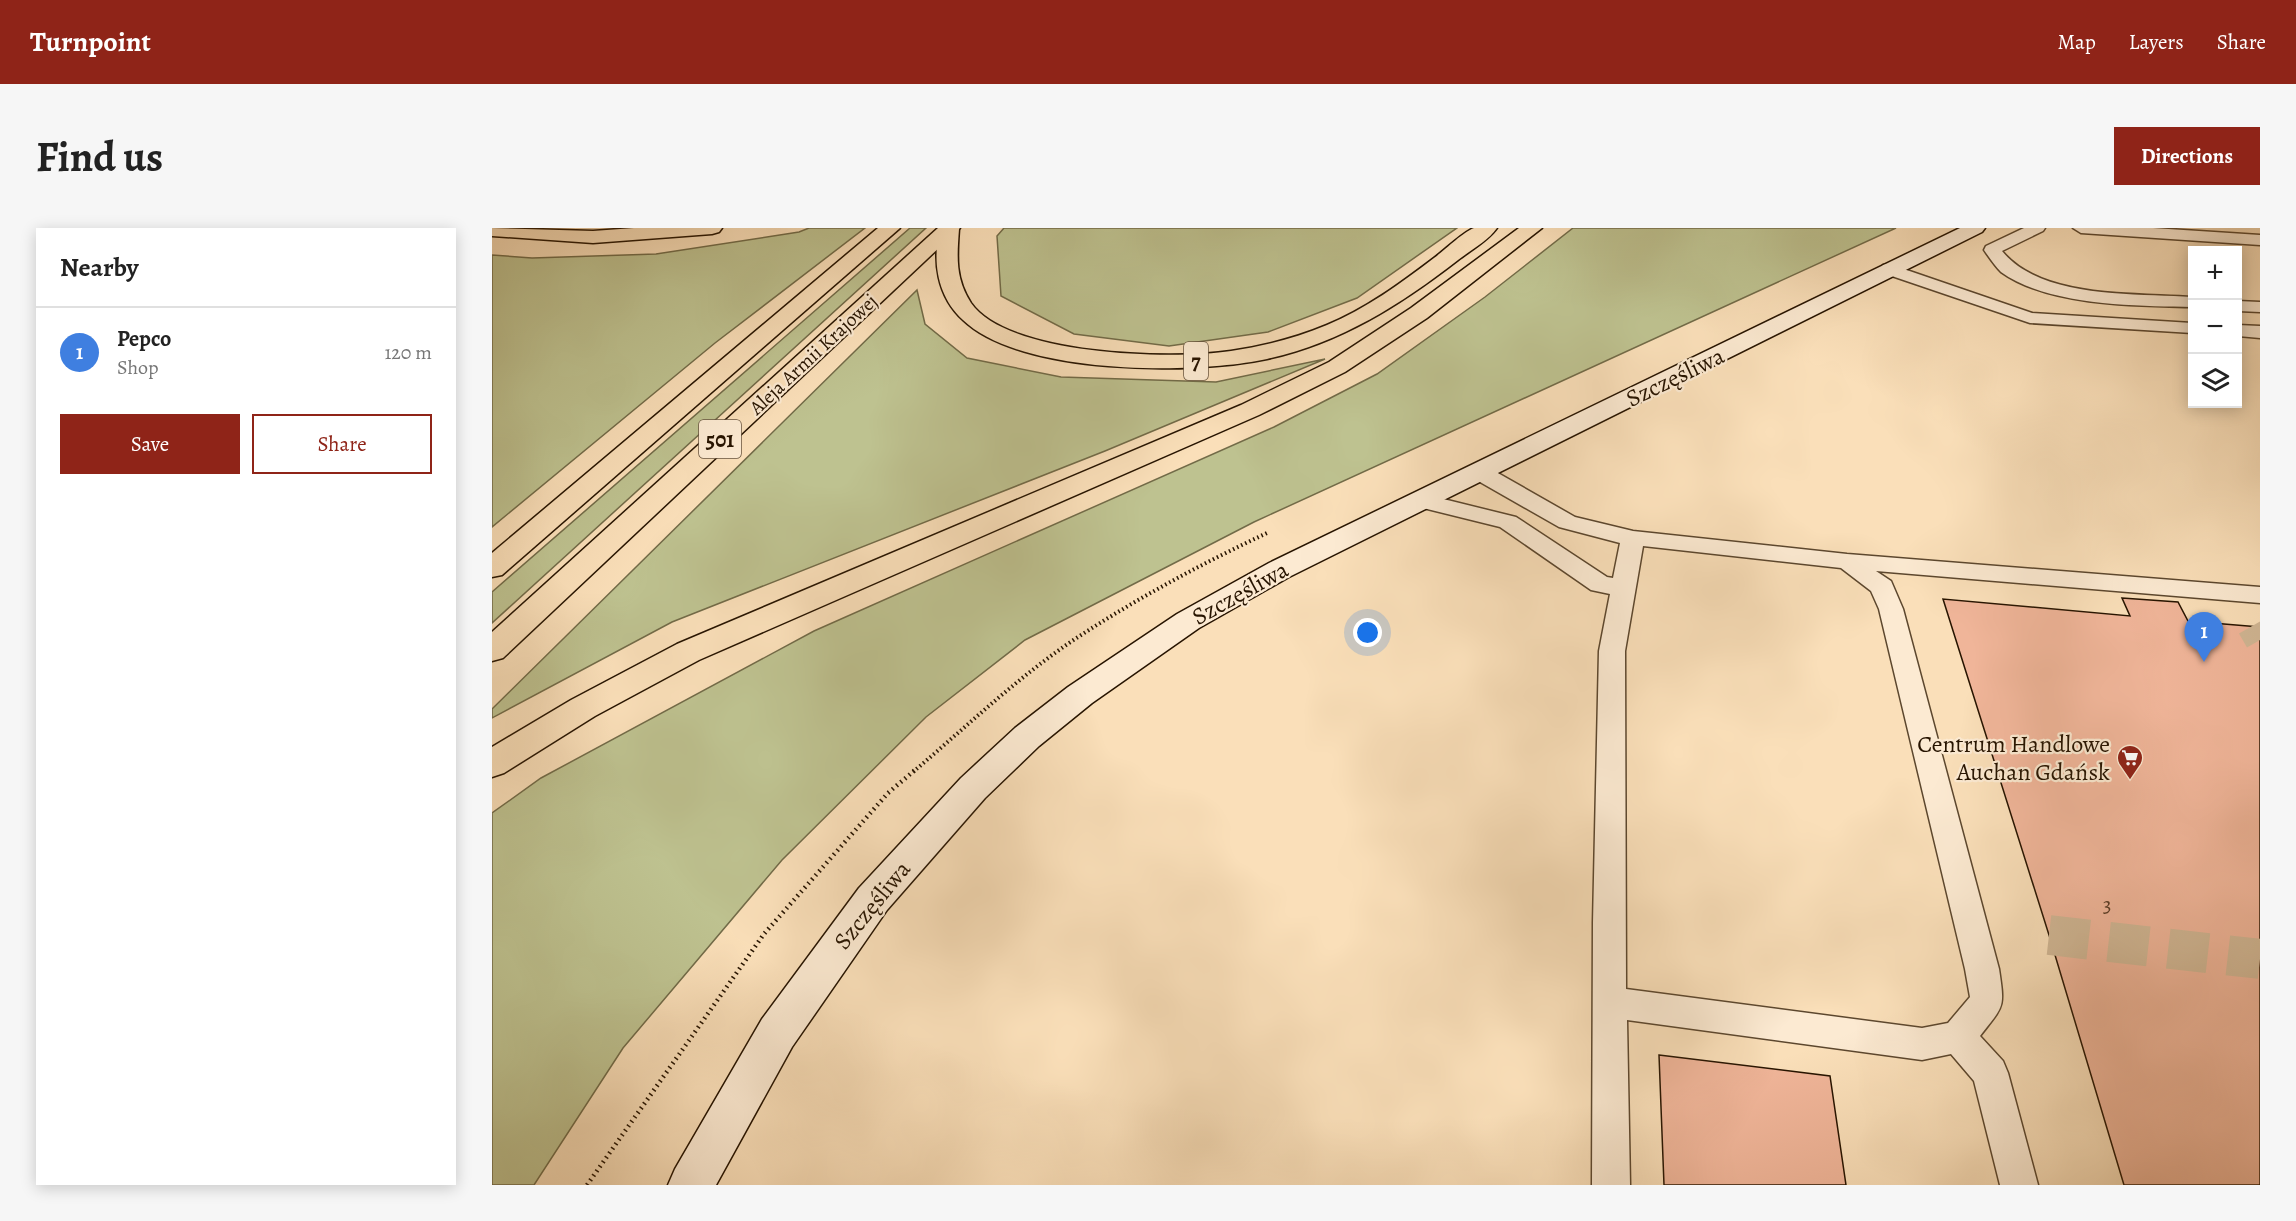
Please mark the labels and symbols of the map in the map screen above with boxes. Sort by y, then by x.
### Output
street label: Aleja Armii Krajowej [743,288,883,422]
street label: Szczęśliwa [1620,339,1730,415]
road number: 7 [1184,342,1208,380]
road number: 501 [699,420,741,458]
street label: Szczęśliwa [1186,553,1295,633]
pin: 1 [2184,612,2224,662]
your location [1353,618,1382,647]
place label: Centrum Handlowe Auchan Gdańsk [1917,728,2110,788]
supermarket icon: Centrum Handlowe Auchan Gdańsk [2115,743,2145,781]
street label: Szczęśliwa [826,853,918,956]
house number: 3 [2103,891,2111,919]

